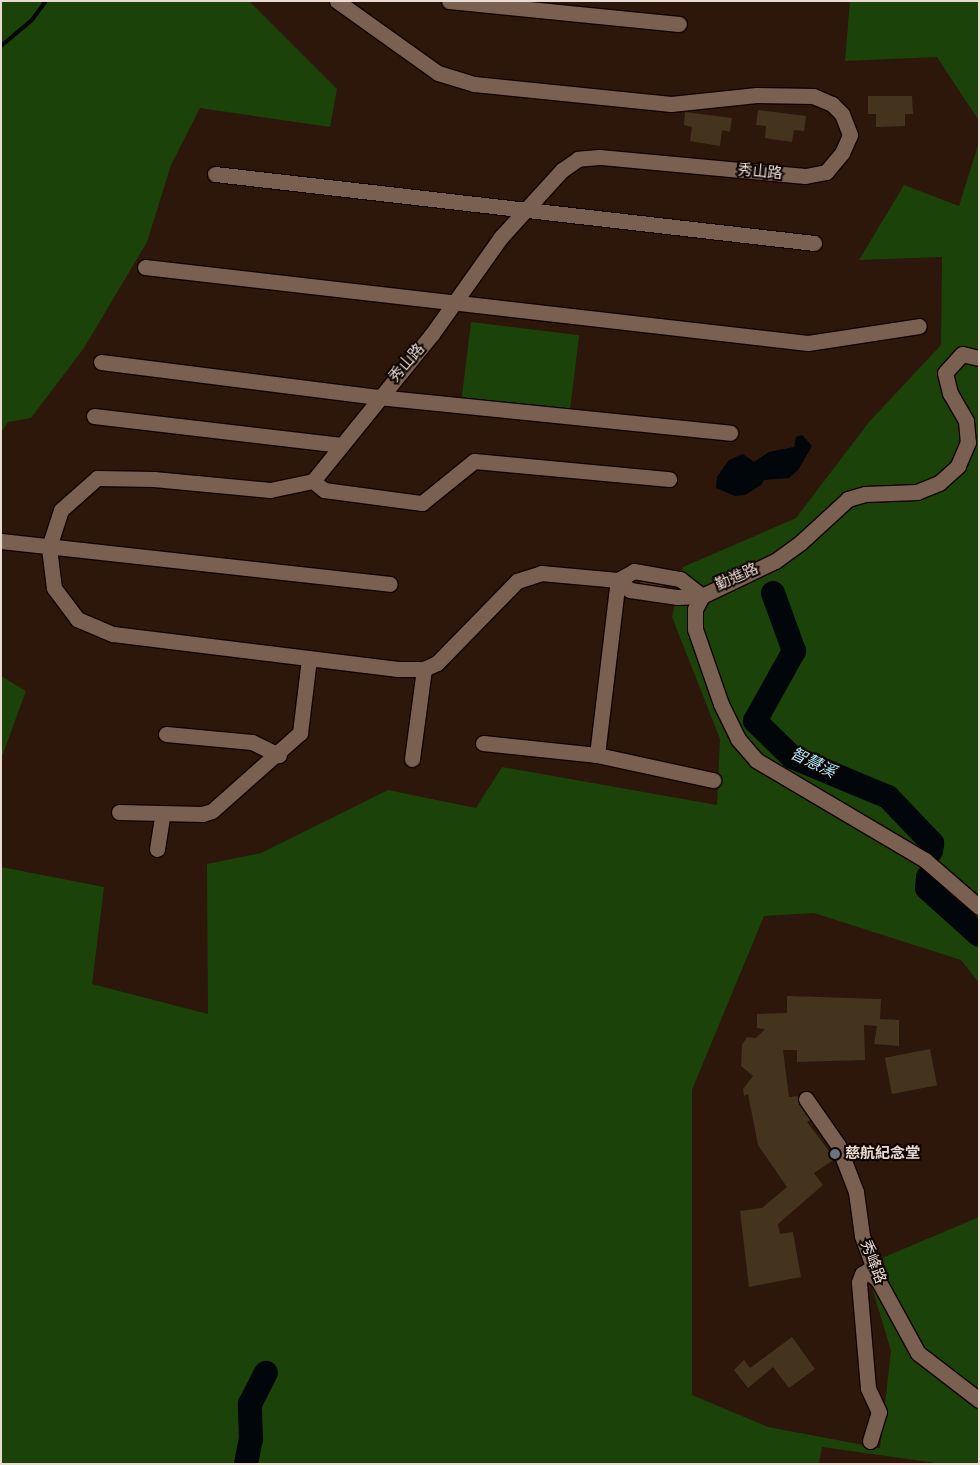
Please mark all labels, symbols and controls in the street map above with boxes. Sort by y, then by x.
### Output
street label: 秀山路 [737,161,783,183]
street label: 秀山路 [385,340,429,386]
street label: 勤進路 [713,560,761,594]
water label: 智慧溪 [787,744,839,782]
place label: 慈航紀念堂 [845,1145,920,1163]
marker: 慈航紀念堂 [829,1148,841,1160]
street label: 秀峰路 [857,1238,889,1286]

